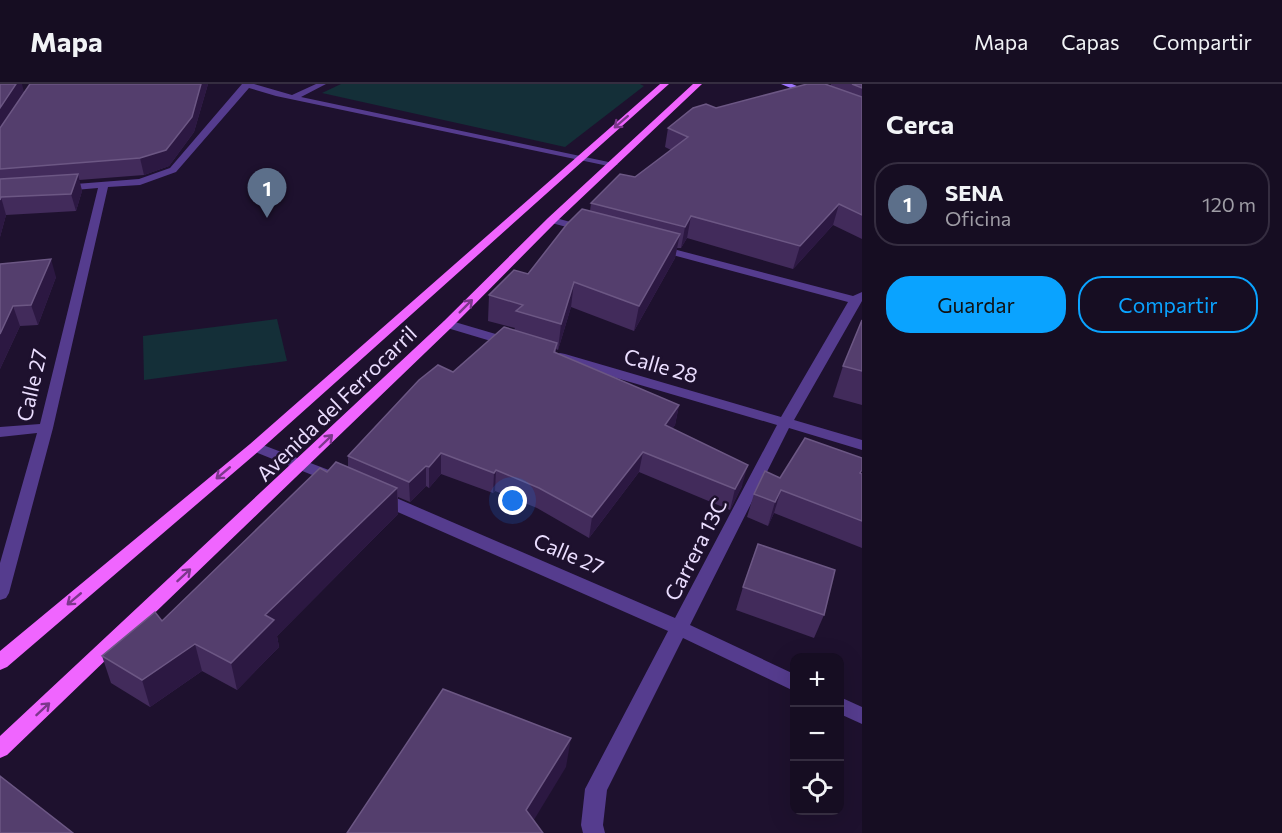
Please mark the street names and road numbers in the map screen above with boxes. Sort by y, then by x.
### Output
street label: Avenida del Ferrocarril [251,320,421,486]
street label: Calle 28 [621,343,701,387]
street label: Calle 27 [11,346,51,424]
street label: Carrera 13C [659,494,731,604]
street label: Calle 27 [530,527,608,579]

